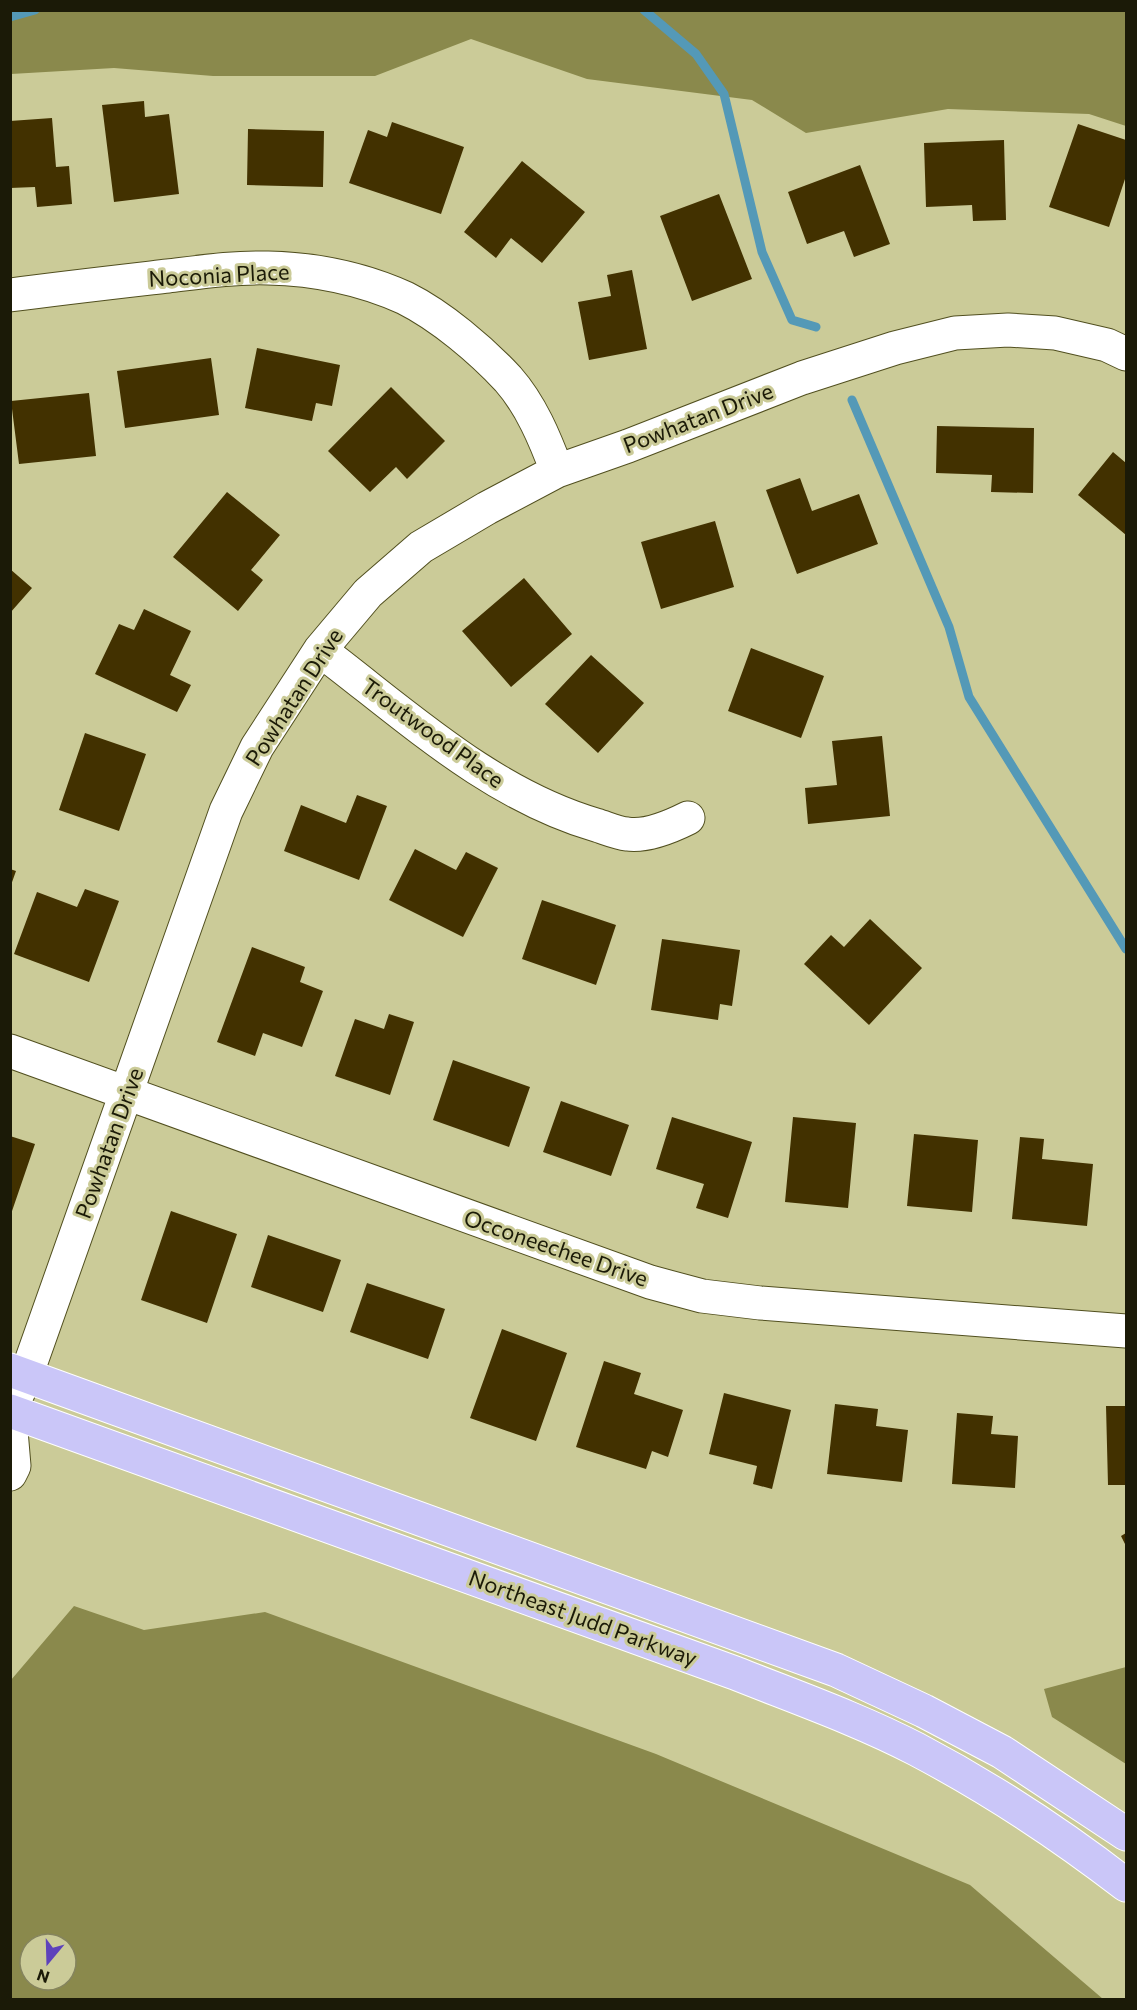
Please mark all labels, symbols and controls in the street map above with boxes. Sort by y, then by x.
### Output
street label: Noconia Place [148,257,290,292]
street label: Powhatan Drive [619,377,777,459]
street label: Powhatan Drive [239,623,348,771]
street label: Troutwood Place [357,672,510,793]
street label: Powhatan Drive [69,1064,148,1222]
street label: Occoneechee Drive [461,1203,652,1292]
street label: Northeast Judd Parkway [465,1564,701,1671]
north arrow [18,1932,78,1992]
text: N [34,1966,52,1988]

